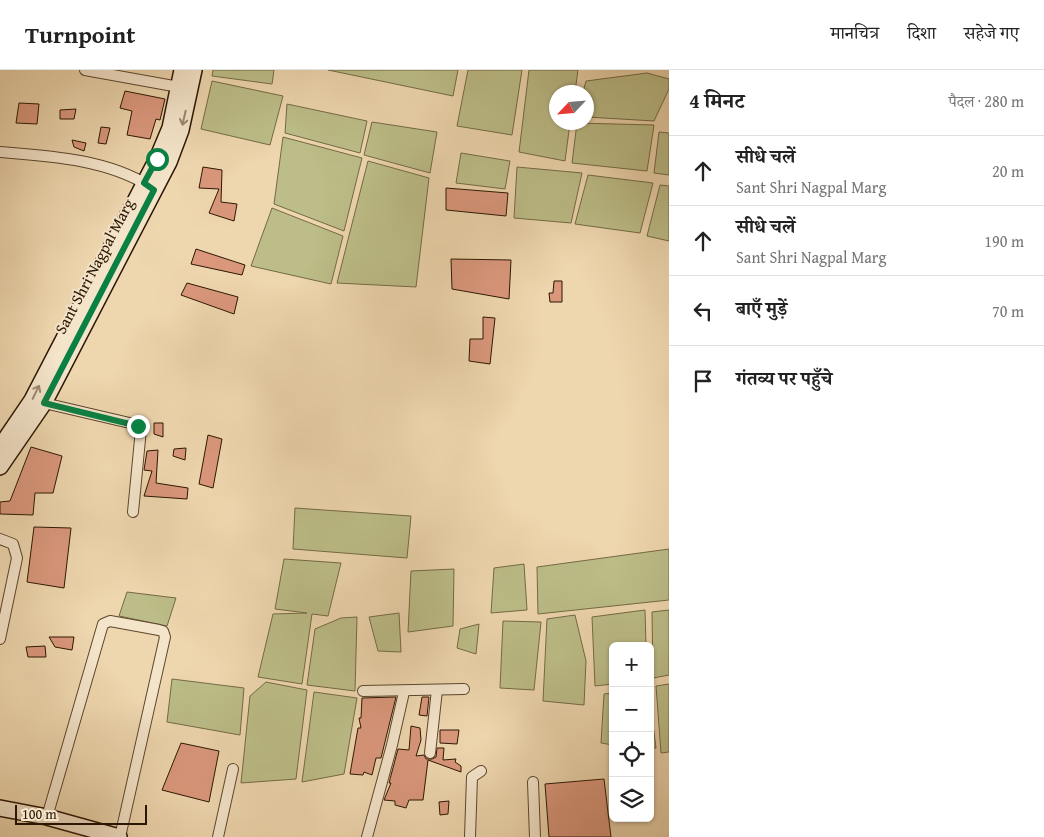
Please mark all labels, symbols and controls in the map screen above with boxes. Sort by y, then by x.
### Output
text: Turnpoint [25,17,135,52]
text: मानचित्र [830,19,879,46]
text: दिशा [907,19,936,46]
text: सहेजे गए [964,19,1019,46]
north arrow [549,85,594,130]
text: 4 मिनट [689,85,744,116]
text: पैदल · 280 m [948,89,1024,113]
one-way arrow [179,109,188,125]
text: सीधे चलें [736,142,795,170]
route start [146,148,169,171]
icon: ahead [689,157,717,185]
text: 20 m [992,159,1024,183]
text: Sant Shri Nagpal Marg [736,175,886,199]
street label: Sant Shri Nagpal Marg [48,194,140,338]
text: सीधे चलें [736,212,795,240]
icon: ahead [689,227,717,255]
text: 190 m [984,229,1024,253]
text: Sant Shri Nagpal Marg [736,245,886,269]
text: बाएँ मुड़ें [736,294,787,322]
icon: left [689,297,717,325]
text: 70 m [992,299,1024,323]
text: गंतव्य पर पहुँचे [736,364,832,392]
icon: arrive [689,367,717,395]
one-way arrow [31,384,41,399]
route end [127,415,150,438]
map controls [609,642,654,822]
button: + [609,642,654,687]
button: − [609,687,654,732]
button: locate [609,732,654,777]
button: layers [609,777,654,822]
scale bar [15,802,148,825]
text: 100 m [22,804,57,824]

